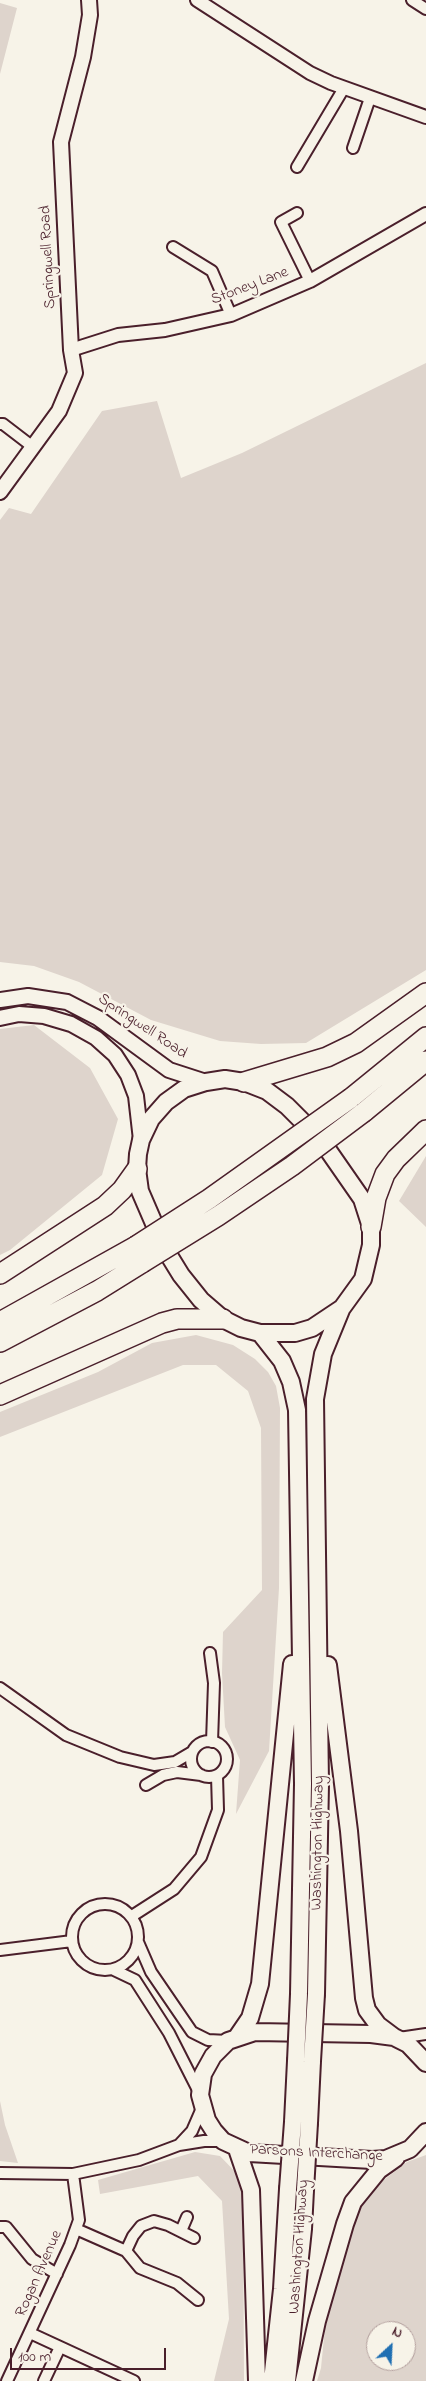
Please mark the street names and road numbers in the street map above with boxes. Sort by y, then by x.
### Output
street label: Springwell Road [37,205,61,309]
street label: Stoney Lane [208,263,292,311]
street label: Springwell Road [94,990,190,1064]
street label: Washington Highway [308,1775,330,1911]
street label: Parsons Interchange [249,2141,383,2167]
street label: Washington Highway [286,2179,314,2315]
street label: Rogan Avenue [12,2228,68,2320]

